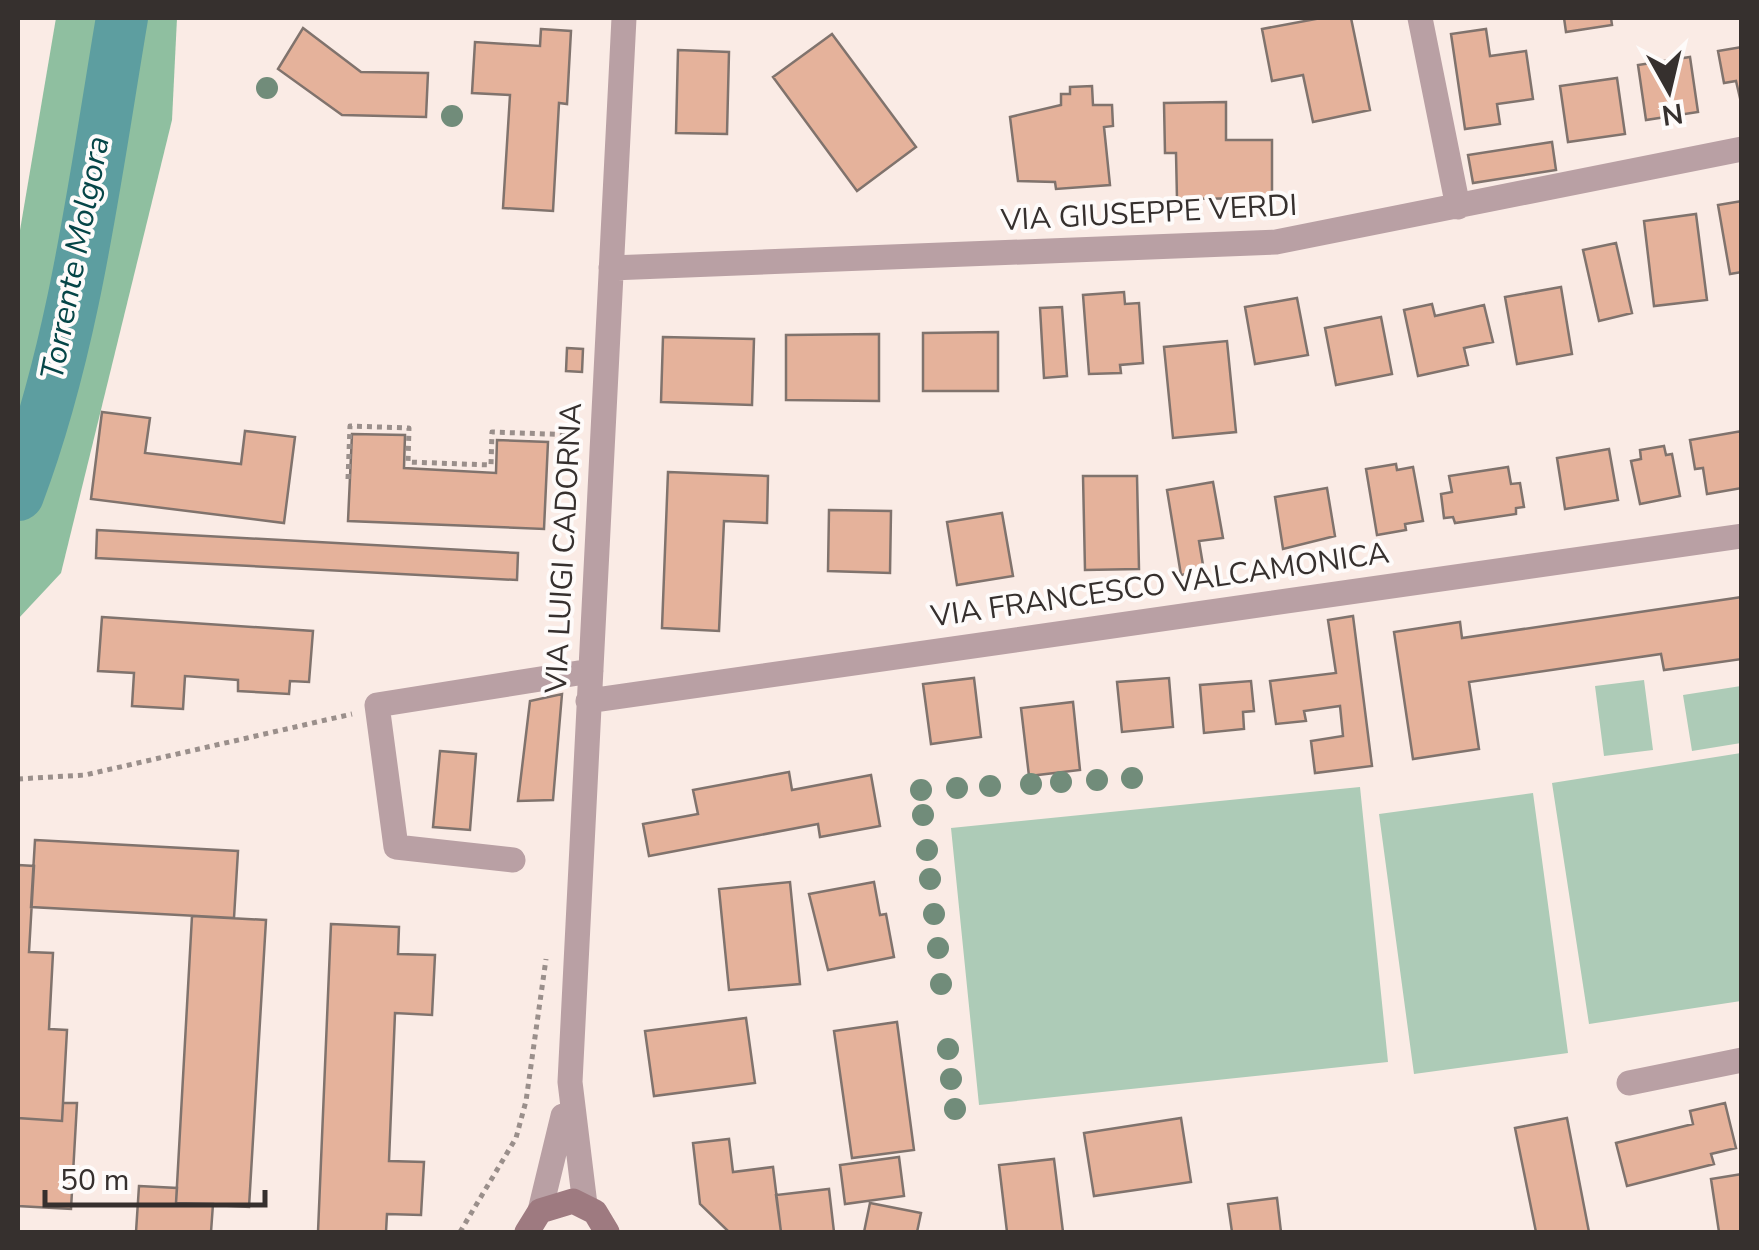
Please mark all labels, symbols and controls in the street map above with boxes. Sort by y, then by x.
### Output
north arrow [1619,40,1719,140]
text: N [1659,93,1685,134]
water label: Torrente Molgora [30,132,120,384]
street label: VIA GIUSEPPE VERDI [999,185,1298,241]
street label: VIA LUIGI CADORNA [536,401,592,695]
street label: VIA FRANCESCO VALCAMONICA [927,533,1392,638]
scale bar [45,1145,265,1207]
text: 50 m [60,1160,129,1201]

